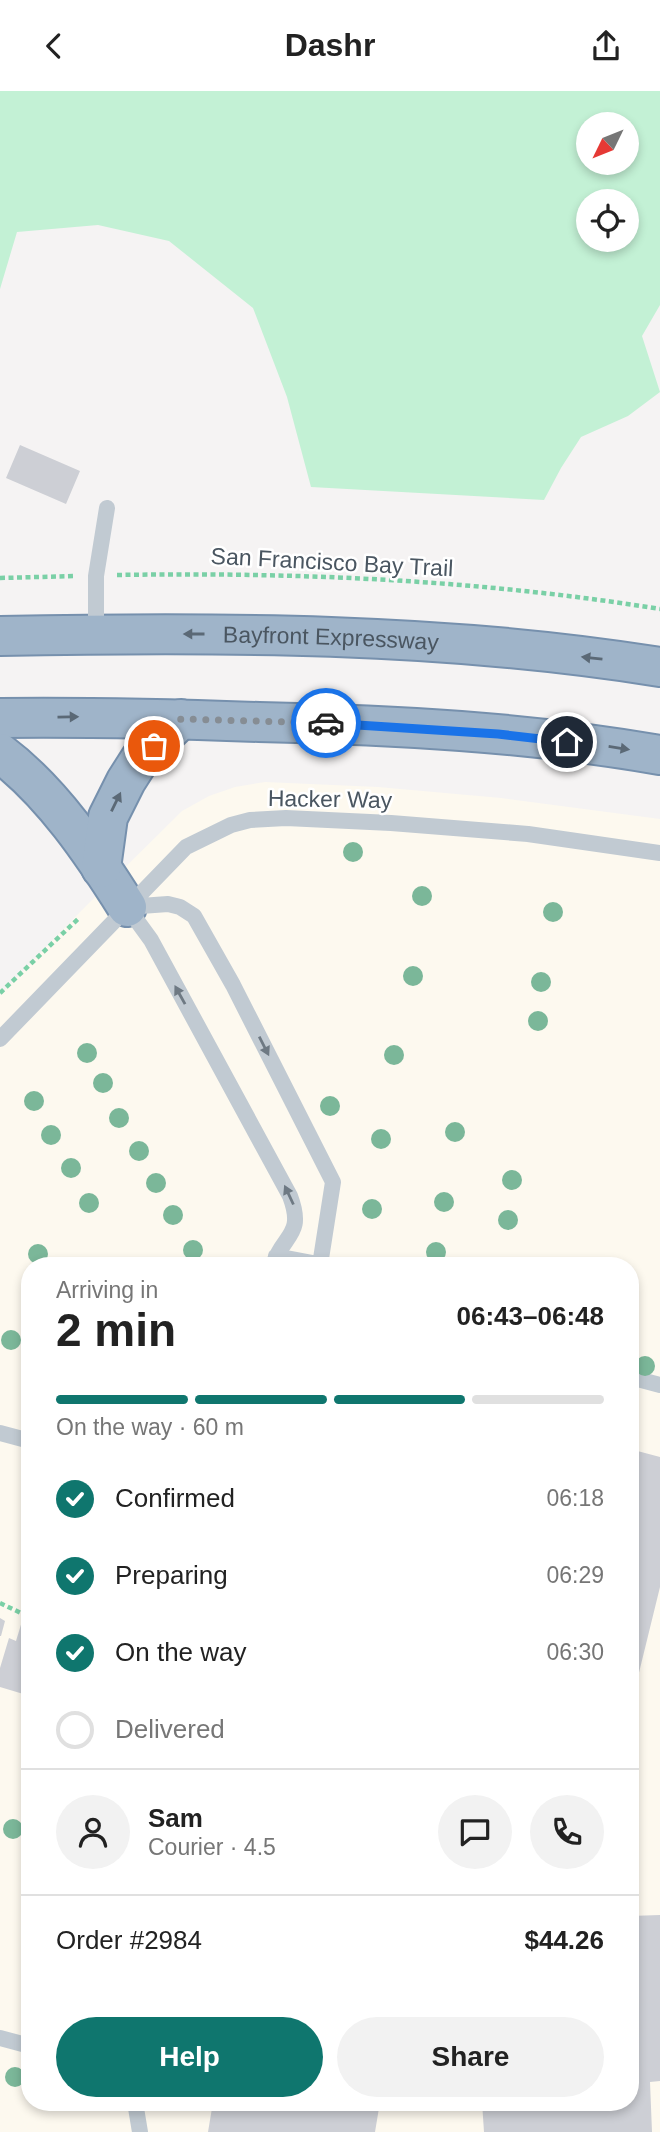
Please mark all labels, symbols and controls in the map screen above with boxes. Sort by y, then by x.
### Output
icon: back [35,27,73,65]
text: Dashr [285,27,375,63]
icon: share [587,27,625,65]
north arrow [576,112,639,175]
map controls [576,112,639,252]
button: locate [576,189,639,252]
street label: San Francisco Bay Trail [210,543,454,581]
street label: Bayfront Expressway [223,622,440,655]
one-way arrow [183,628,205,640]
one-way arrow [581,652,603,663]
courier [291,688,361,758]
icon: car [307,704,345,742]
one-way arrow [57,711,79,723]
pin [537,712,597,772]
pin [124,716,184,776]
icon: home [548,723,586,761]
icon: bag [135,727,173,765]
one-way arrow [608,743,630,754]
street label: Hacker Way [268,785,393,813]
one-way arrow [111,792,122,812]
one-way arrow [175,984,187,1004]
one-way arrow [258,1036,269,1056]
one-way arrow [283,1185,294,1205]
text: Arriving in [56,1277,158,1303]
text: 06:43–06:48 [457,1301,604,1331]
text: 2 min [56,1304,176,1356]
text: On the way · 60 m [56,1414,244,1440]
icon: check [56,1480,94,1518]
text: Confirmed [115,1483,235,1513]
text: 06:18 [546,1485,604,1511]
icon: check [56,1557,94,1595]
text: Preparing [115,1560,228,1590]
text: 06:29 [546,1562,604,1588]
icon: check [56,1634,94,1672]
text: On the way [115,1637,247,1667]
text: 06:30 [546,1639,604,1665]
text: Delivered [115,1714,225,1744]
button: person [56,1795,130,1869]
button: chat [438,1795,512,1869]
button: phone [530,1795,604,1869]
text: Sam [148,1803,203,1833]
text: Courier · 4.5 [148,1834,276,1860]
text: Order #2984 [56,1925,202,1955]
text: $44.26 [524,1925,604,1955]
button: Help [56,2017,323,2097]
button: Share [337,2017,604,2097]

